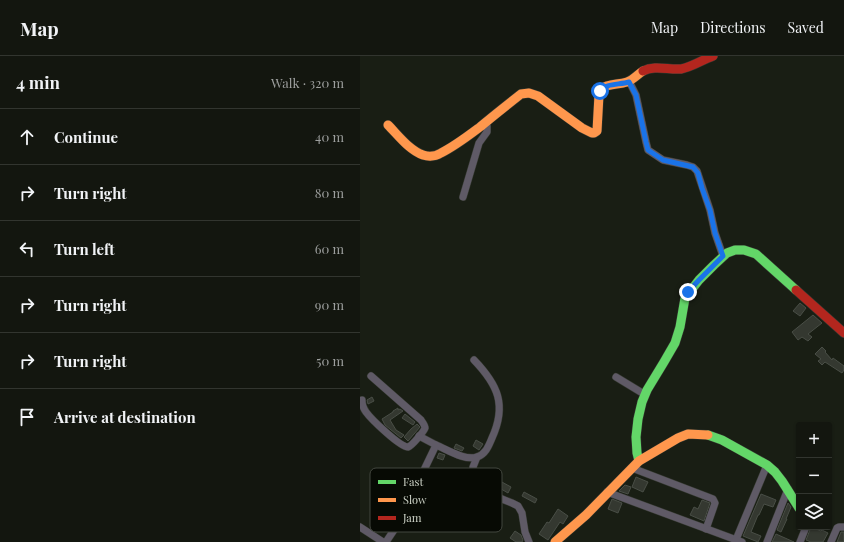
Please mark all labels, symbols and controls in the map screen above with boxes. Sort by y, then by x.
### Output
text: Map [20,15,59,41]
text: Map [651,18,678,37]
text: Directions [700,18,766,37]
text: Saved [788,18,824,37]
text: 4 min [16,71,60,93]
text: Walk · 320 m [271,74,344,91]
route start [591,82,609,100]
icon: ahead [16,126,38,148]
text: Continue [54,127,118,147]
text: 40 m [315,128,344,145]
icon: right [16,182,38,204]
text: Turn right [54,183,127,203]
text: 80 m [315,184,344,201]
icon: left [16,238,38,260]
text: Turn left [54,239,115,259]
text: 60 m [315,240,344,257]
route end [679,283,697,301]
icon: right [16,294,38,316]
text: Turn right [54,295,127,315]
text: 90 m [315,296,344,313]
icon: right [16,350,38,372]
text: Turn right [54,351,127,371]
text: 50 m [316,352,344,369]
icon: arrive [16,406,38,428]
text: Arrive at destination [54,407,196,427]
map controls [796,422,832,530]
button: + [796,422,832,458]
button: − [796,458,832,494]
legend [370,468,502,532]
text: Fast [403,474,423,489]
text: Slow [403,492,427,507]
button: layers [796,494,832,530]
text: Jam [402,510,422,525]

